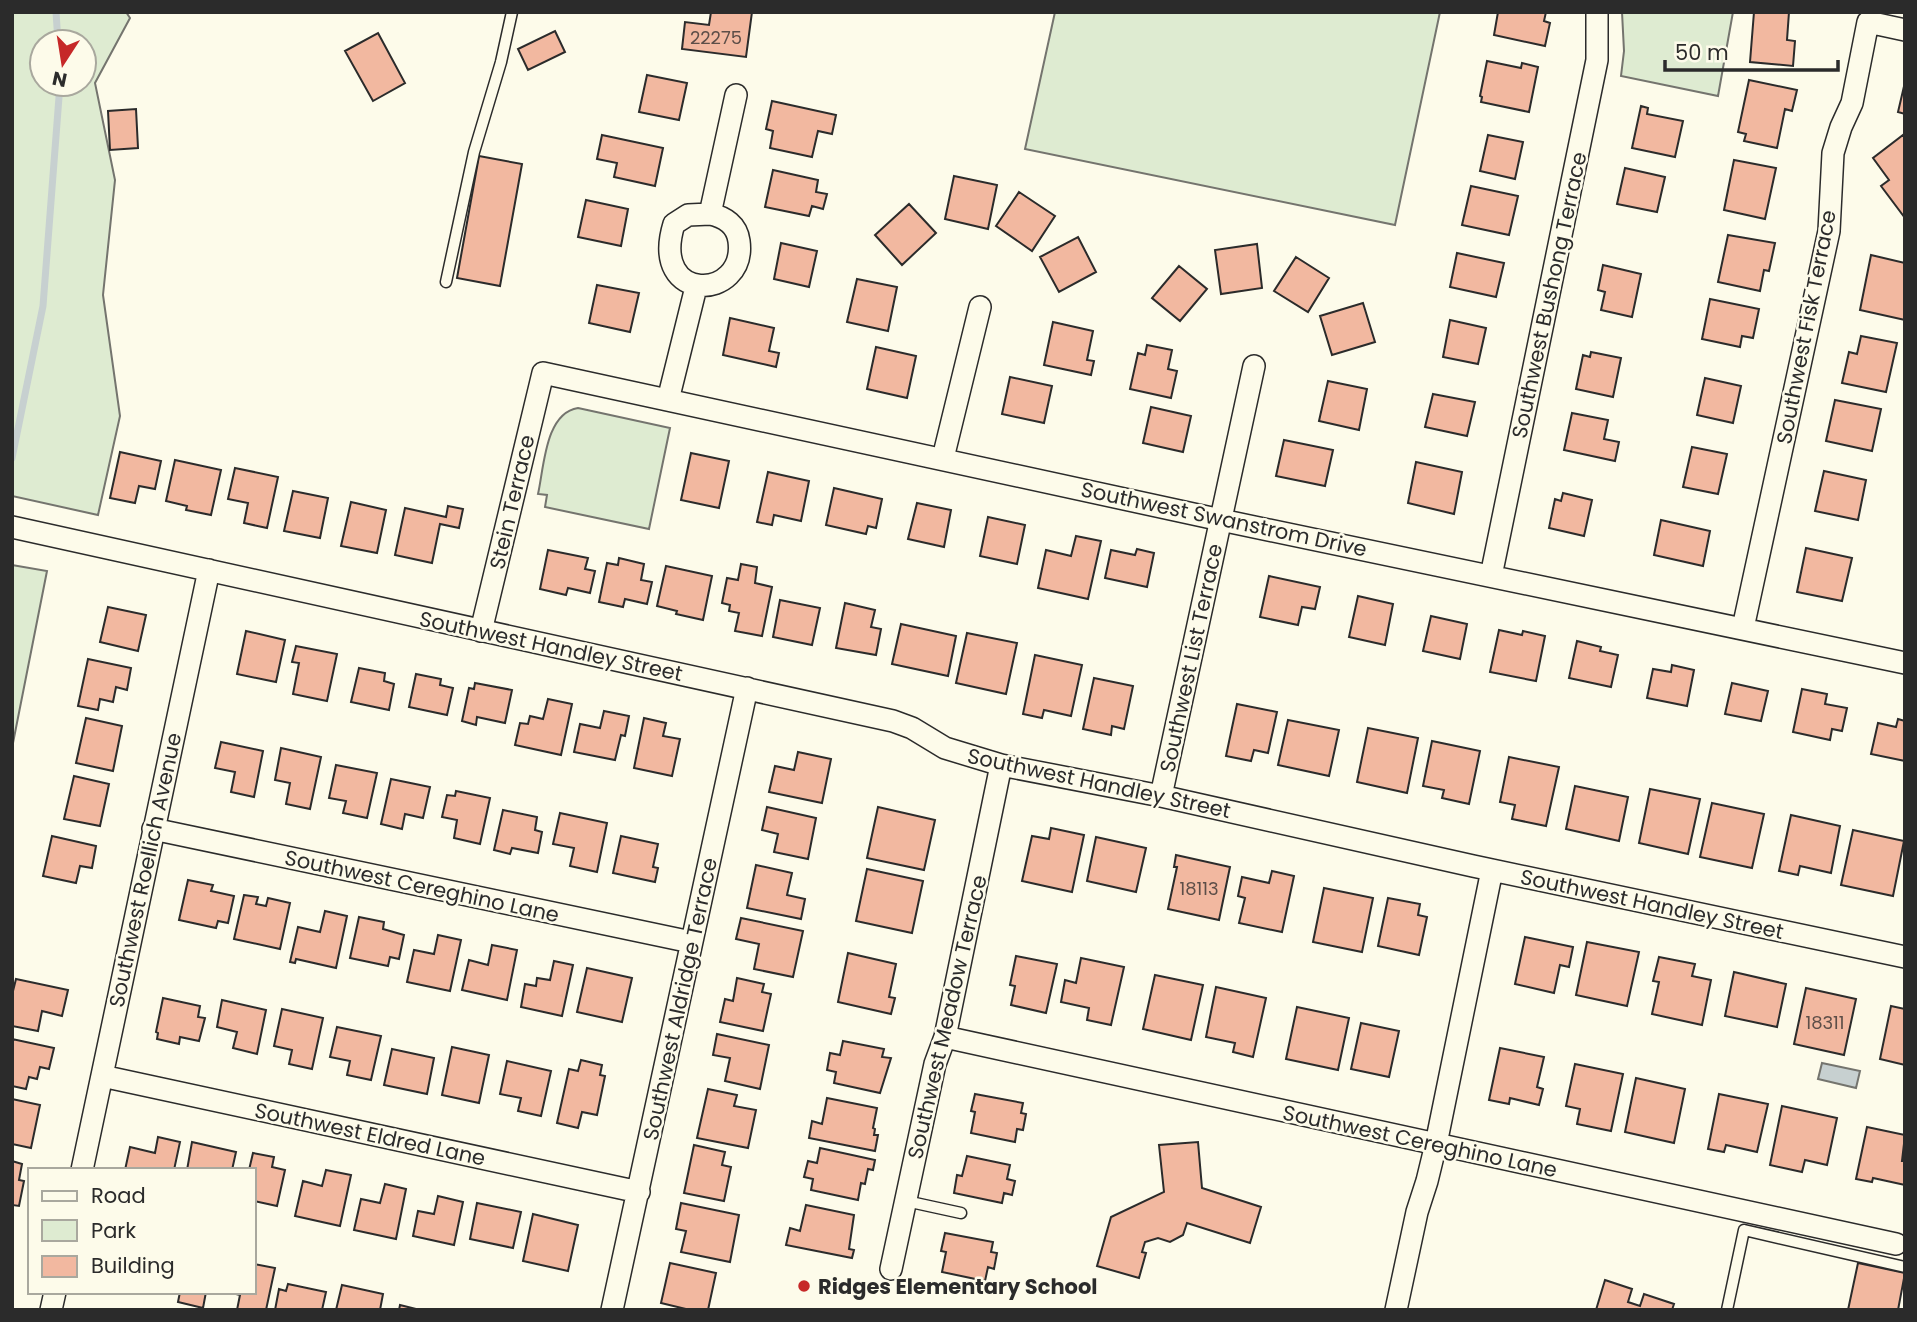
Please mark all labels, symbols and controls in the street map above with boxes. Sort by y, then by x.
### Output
house number: 22275 [690,25,742,50]
north arrow [28,28,98,98]
scale bar [1665,28,1838,72]
text: 50 m [1675,38,1729,67]
text: N [50,64,69,94]
street label: Southwest Bushong Terrace [1504,149,1594,441]
street label: Southwest Fisk Terrace [1769,207,1843,447]
street label: Stein Terrace [482,432,542,572]
street label: Southwest Swanstrom Drive [1078,474,1370,564]
street label: Southwest List Terrace [1153,541,1229,775]
street label: Southwest Handley Street [417,604,685,688]
street label: Southwest Roellich Avenue [102,730,188,1010]
street label: Southwest Handley Street [965,741,1233,825]
street label: Southwest Cereghino Lane [282,843,562,929]
street label: Southwest Aldridge Terrace [636,855,724,1143]
street label: Southwest Handley Street [1518,862,1786,946]
street label: Southwest Meadow Terrace [900,872,994,1162]
house number: 18113 [1179,876,1219,901]
house number: 18311 [1805,1010,1845,1035]
street label: Southwest Eldred Lane [252,1095,488,1173]
street label: Southwest Cereghino Lane [1280,1098,1560,1184]
legend [28,1168,256,1294]
text: Road [91,1181,146,1210]
text: Park [91,1216,136,1245]
text: Building [91,1251,175,1280]
place label: Ridges Elementary School [818,1272,1098,1301]
marker: Ridges Elementary School [796,1278,812,1294]

